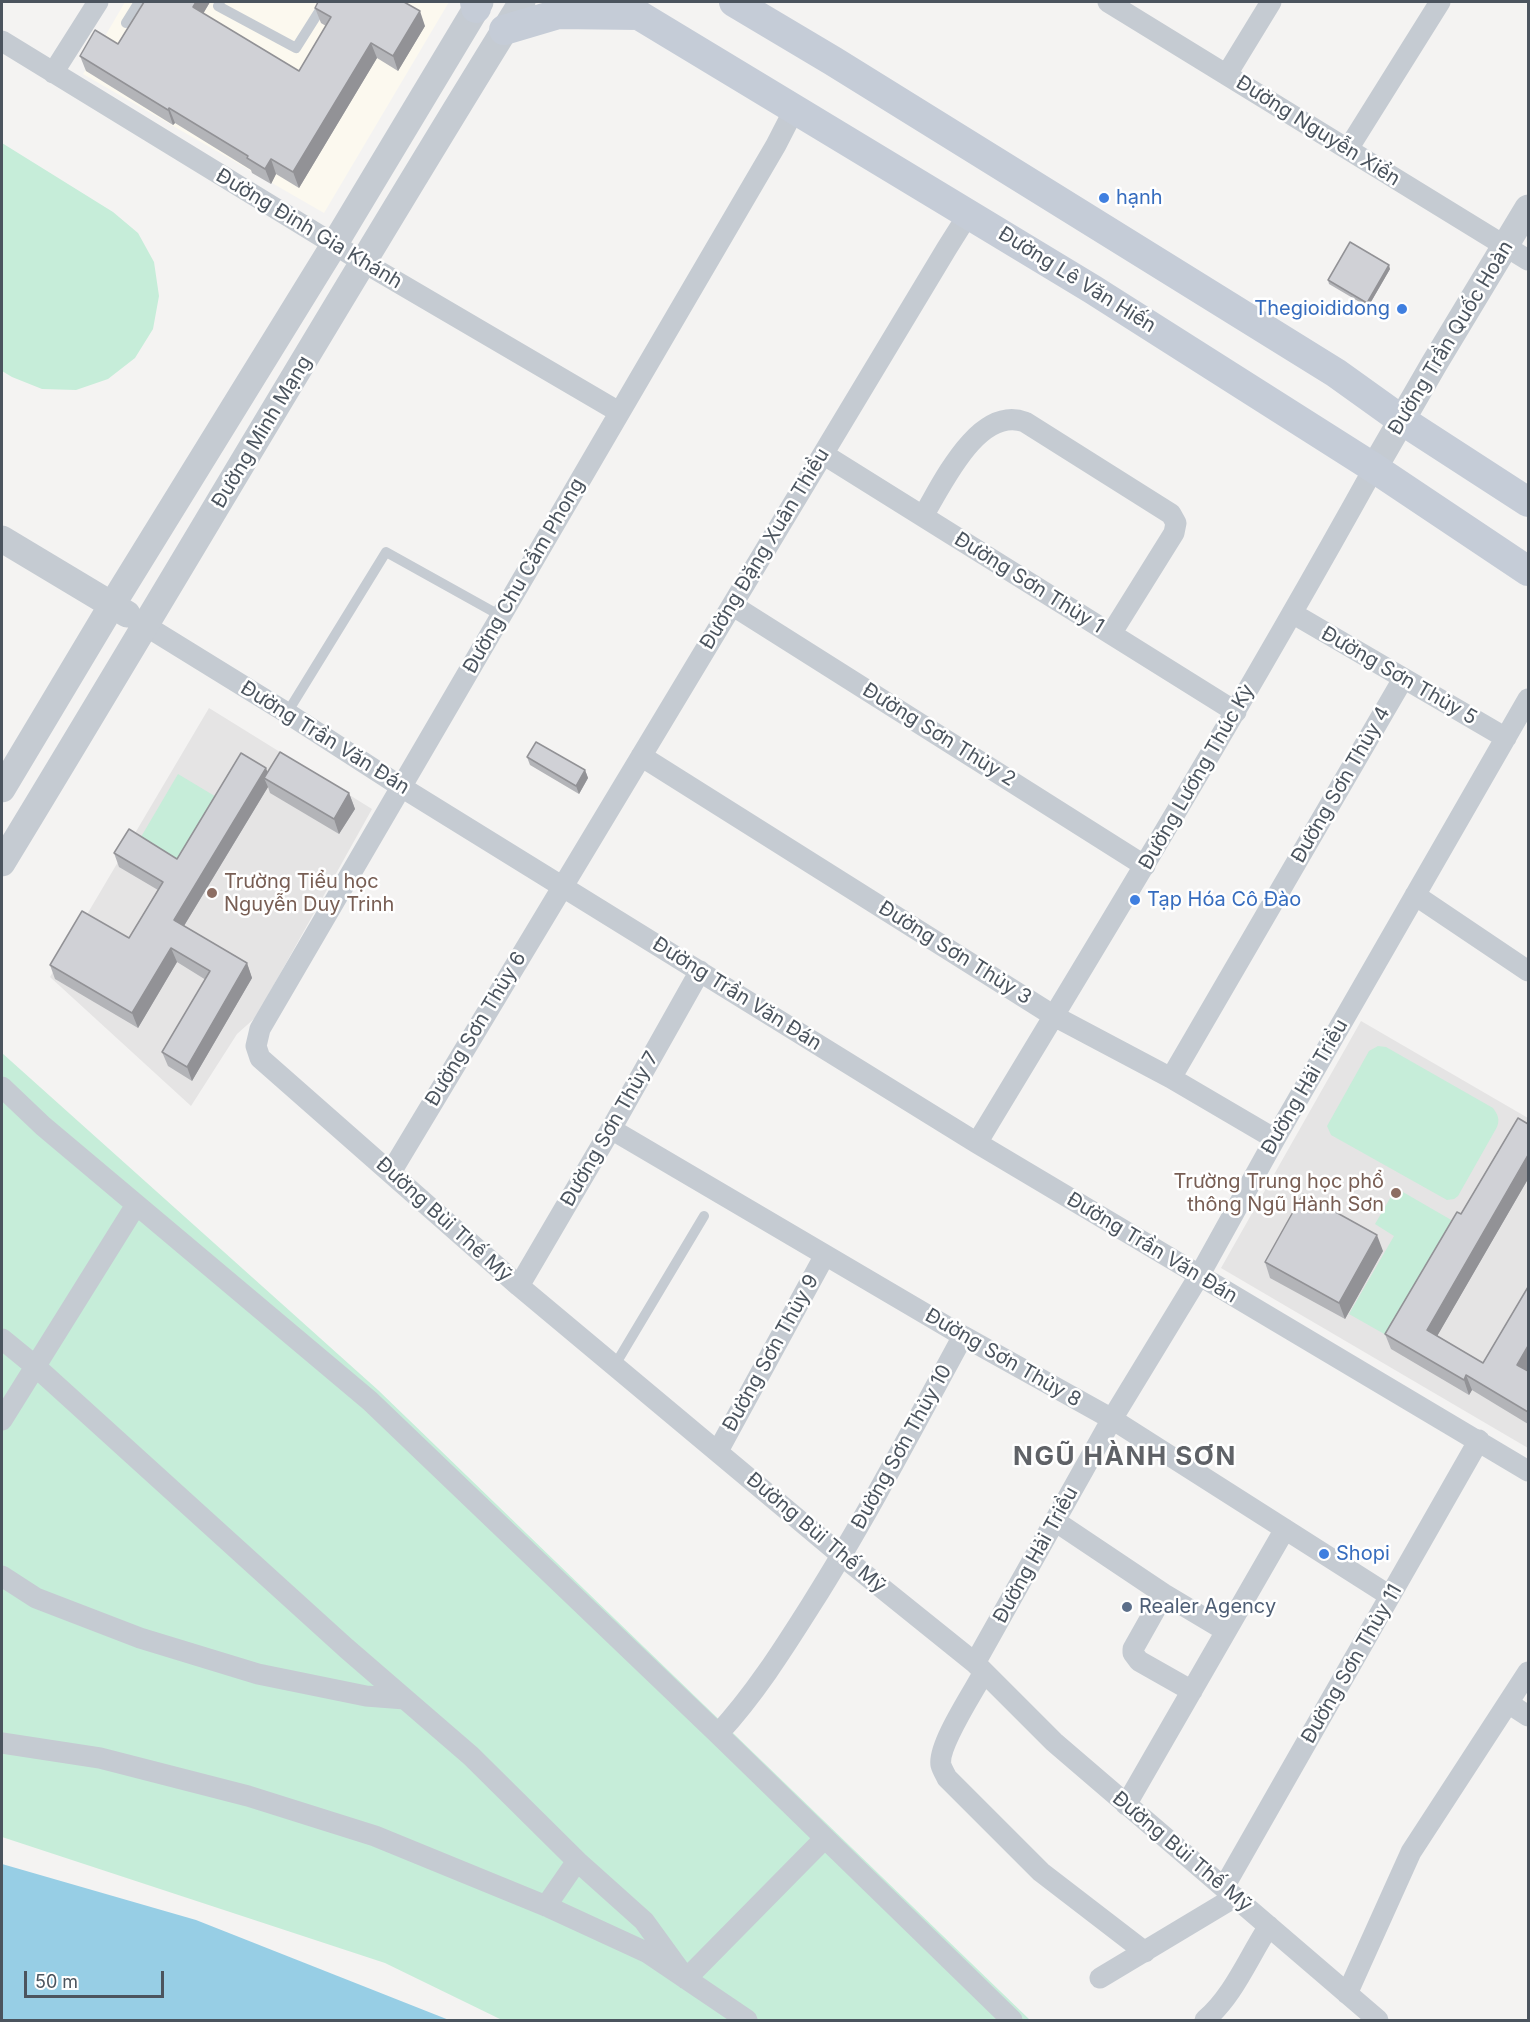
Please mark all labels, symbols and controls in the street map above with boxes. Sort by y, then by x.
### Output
street label: Đường Nguyễn Xiển [1232,71,1404,191]
street label: Đường Đinh Gia Khánh [211,164,407,294]
place label: hạnh [1116,186,1163,210]
marker: hạnh [1097,191,1111,205]
street label: Đường Lê Văn Hiến [994,222,1160,338]
street label: Đường Trần Quốc Hoàn [1384,237,1518,439]
place label: Thegioididong [1254,297,1390,321]
marker: Thegioididong [1395,302,1409,316]
street label: Đường Minh Mạng [207,352,317,512]
street label: Đường Đặng Xuân Thiều [695,444,835,654]
street label: Đường Chu Cẩm Phong [458,474,590,678]
street label: Đường Sơn Thủy 1 [950,527,1108,639]
street label: Đường Sơn Thủy 5 [1317,622,1481,730]
street label: Đường Trần Văn Đán [236,676,414,800]
street label: Đường Sơn Thủy 2 [858,678,1020,792]
street label: Đường Lương Thúc Kỳ [1134,680,1260,874]
street label: Đường Sơn Thủy 4 [1287,703,1395,867]
place label: Trường Tiểu học Nguyễn Duy Trinh [224,870,394,917]
marker: Trường Tiểu học Nguyễn Duy Trinh [205,886,219,900]
place label: Tạp Hóa Cô Đào [1147,888,1301,912]
marker: Tạp Hóa Cô Đào [1128,893,1142,907]
street label: Đường Sơn Thủy 3 [874,896,1036,1010]
street label: Đường Trần Văn Đán [648,932,826,1056]
street label: Đường Sơn Thủy 6 [420,947,532,1111]
street label: Đường Hải Triều [1257,1015,1353,1159]
street label: Đường Sơn Thủy 7 [556,1047,664,1211]
street label: Đường Bùi Thế Mỹ [371,1153,517,1287]
place label: Trường Trung học phổ thông Ngũ Hành Sơn [1174,1170,1384,1217]
marker: Trường Trung học phổ thông Ngũ Hành Sơn [1389,1186,1403,1200]
street label: Đường Trần Văn Đán [1062,1188,1242,1308]
street label: Đường Sơn Thủy 9 [718,1270,824,1436]
street label: Đường Sơn Thủy 8 [921,1304,1085,1412]
street label: Đường Sơn Thủy 10 [847,1361,957,1533]
district label: NGŨ HÀNH SƠN [1013,1441,1237,1473]
street label: Đường Bùi Thế Mỹ [741,1468,891,1598]
street label: Đường Hải Triều [989,1483,1083,1627]
place label: Shopi [1336,1542,1390,1566]
marker: Shopi [1317,1547,1331,1561]
street label: Đường Sơn Thủy 11 [1297,1580,1407,1748]
place label: Realer Agency [1139,1595,1276,1619]
marker: Realer Agency [1120,1600,1134,1614]
street label: Đường Bùi Thế Mỹ [1107,1787,1257,1917]
scale bar [27,1959,166,1997]
text: 50 m [35,1971,78,1992]

